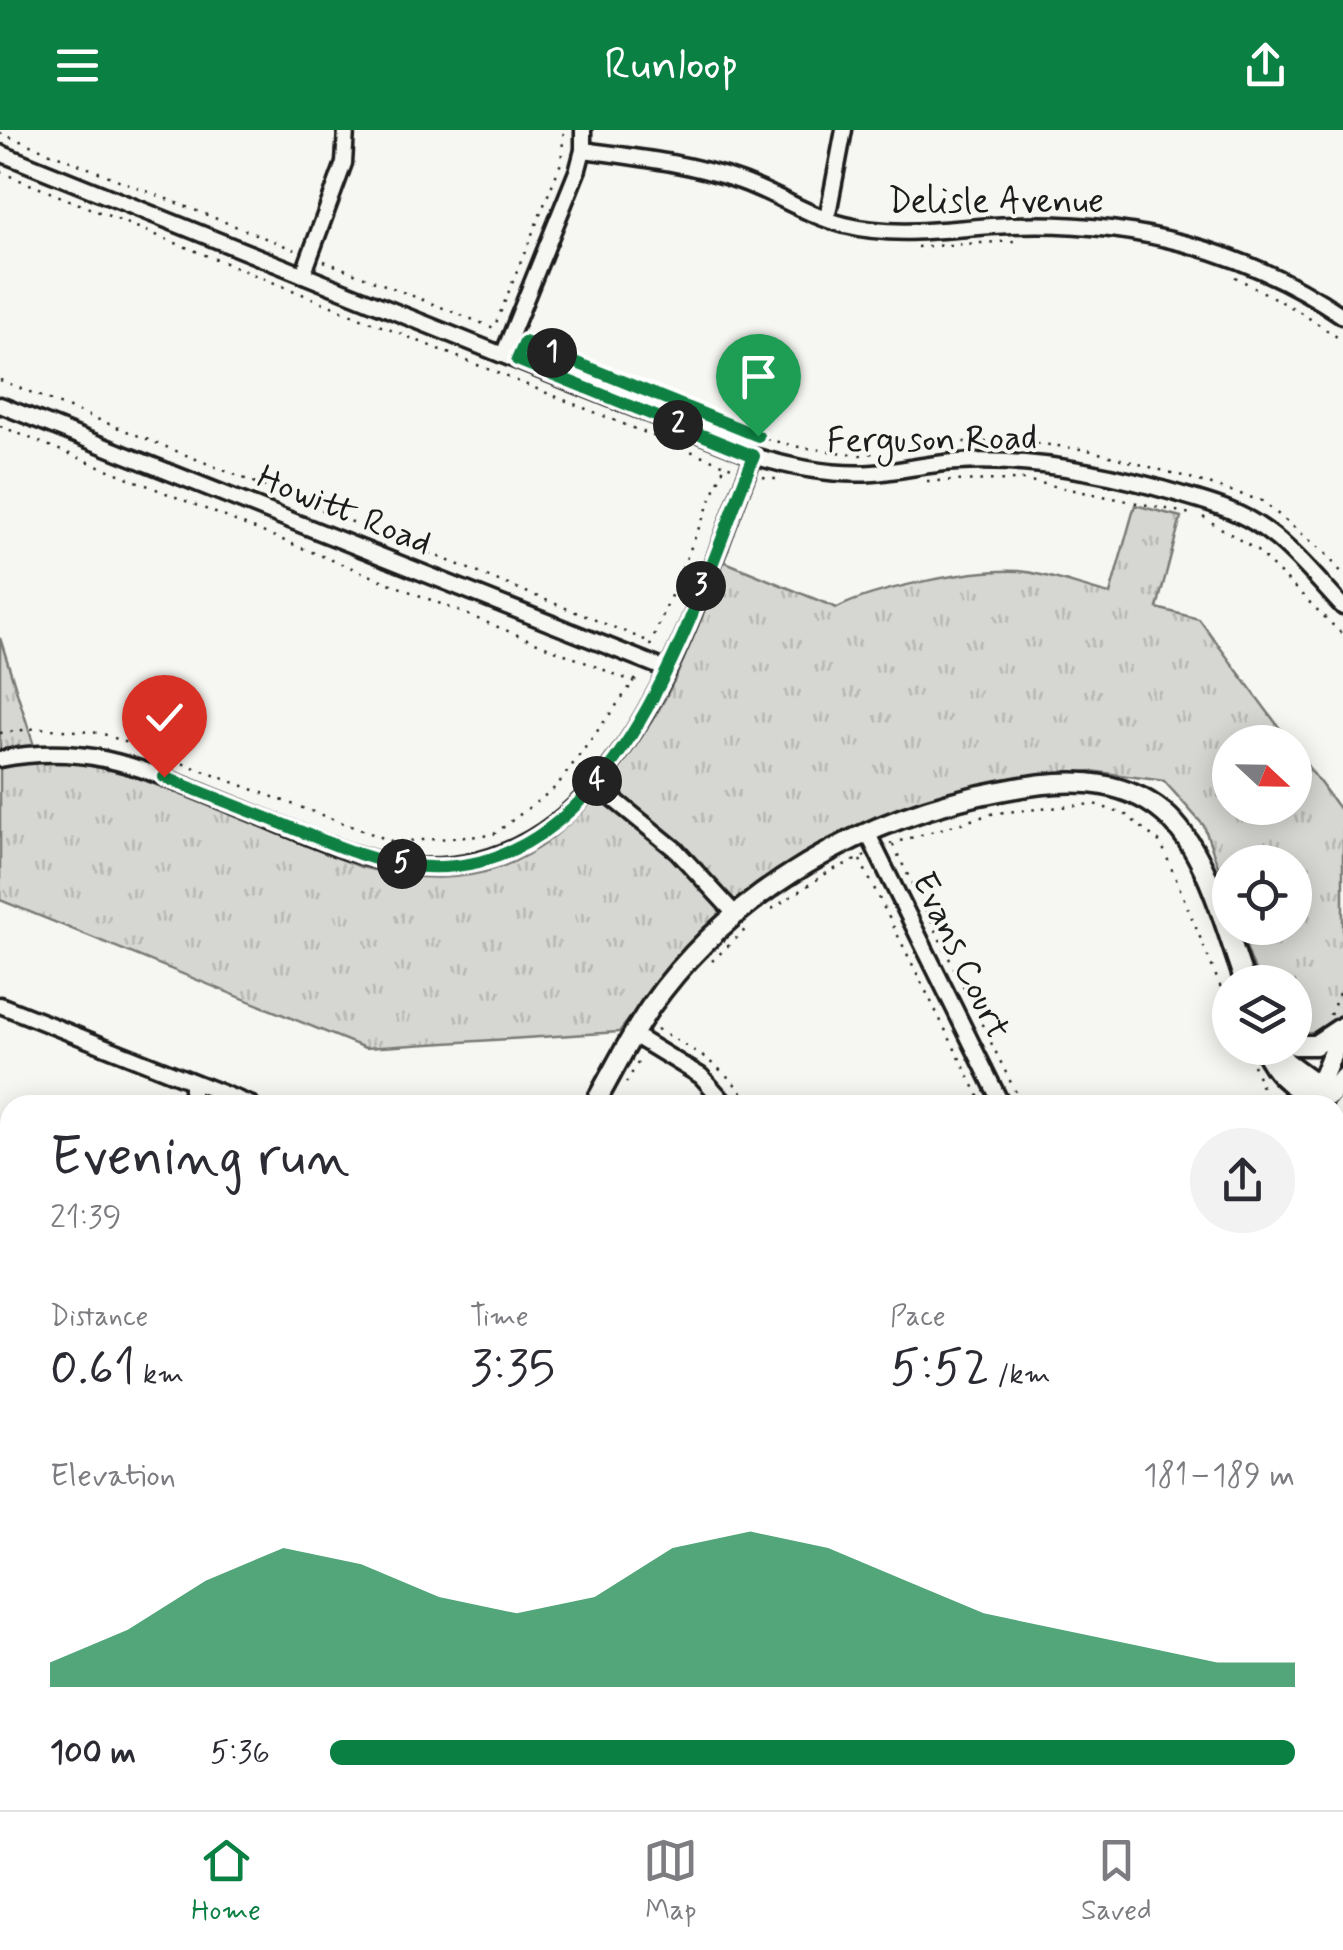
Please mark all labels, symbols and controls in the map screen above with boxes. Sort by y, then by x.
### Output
text: Runloop [604,36,739,95]
icon: menu [50,38,105,93]
icon: share [1238,38,1293,93]
street label: Delisle Avenue [888,179,1104,225]
pin: 1 [527,328,577,378]
text: 1 [546,334,558,371]
pin [716,334,801,437]
icon: arrive [731,349,786,404]
pin: 2 [653,400,703,450]
text: 2 [671,406,685,443]
street label: Ferguson Road [826,415,1038,468]
street label: Howitt Road [250,455,438,567]
pin: 3 [676,561,726,611]
text: 3 [695,567,707,604]
pin [122,675,207,778]
icon: check [137,690,192,745]
north arrow [1212,725,1312,825]
map controls [1212,725,1312,1065]
pin: 4 [572,756,622,806]
text: 4 [589,762,605,799]
pin: 5 [377,839,427,889]
text: 5 [394,845,410,882]
button: locate [1212,845,1312,945]
street label: Evans Court [900,865,1020,1047]
button: layers [1212,965,1312,1065]
text: Evening run [50,1123,350,1195]
button: share [1190,1128,1295,1233]
text: 21:39 [50,1197,122,1239]
text: Distance [50,1299,148,1336]
text: Time [470,1299,529,1336]
text: Pace [890,1299,946,1336]
text: 0.61 [50,1336,135,1402]
text: 3:35 [470,1336,555,1402]
text: 5:52 [890,1336,990,1402]
text: km [135,1357,184,1394]
text: /km [990,1357,1050,1394]
text: Elevation [50,1455,176,1497]
text: 181–189 m [1143,1455,1295,1497]
text: 100 m [50,1732,136,1774]
text: 5:36 [210,1732,270,1774]
tab: Home [191,1833,261,1930]
tab: Map [643,1833,698,1930]
tab: Saved [1081,1833,1152,1930]

